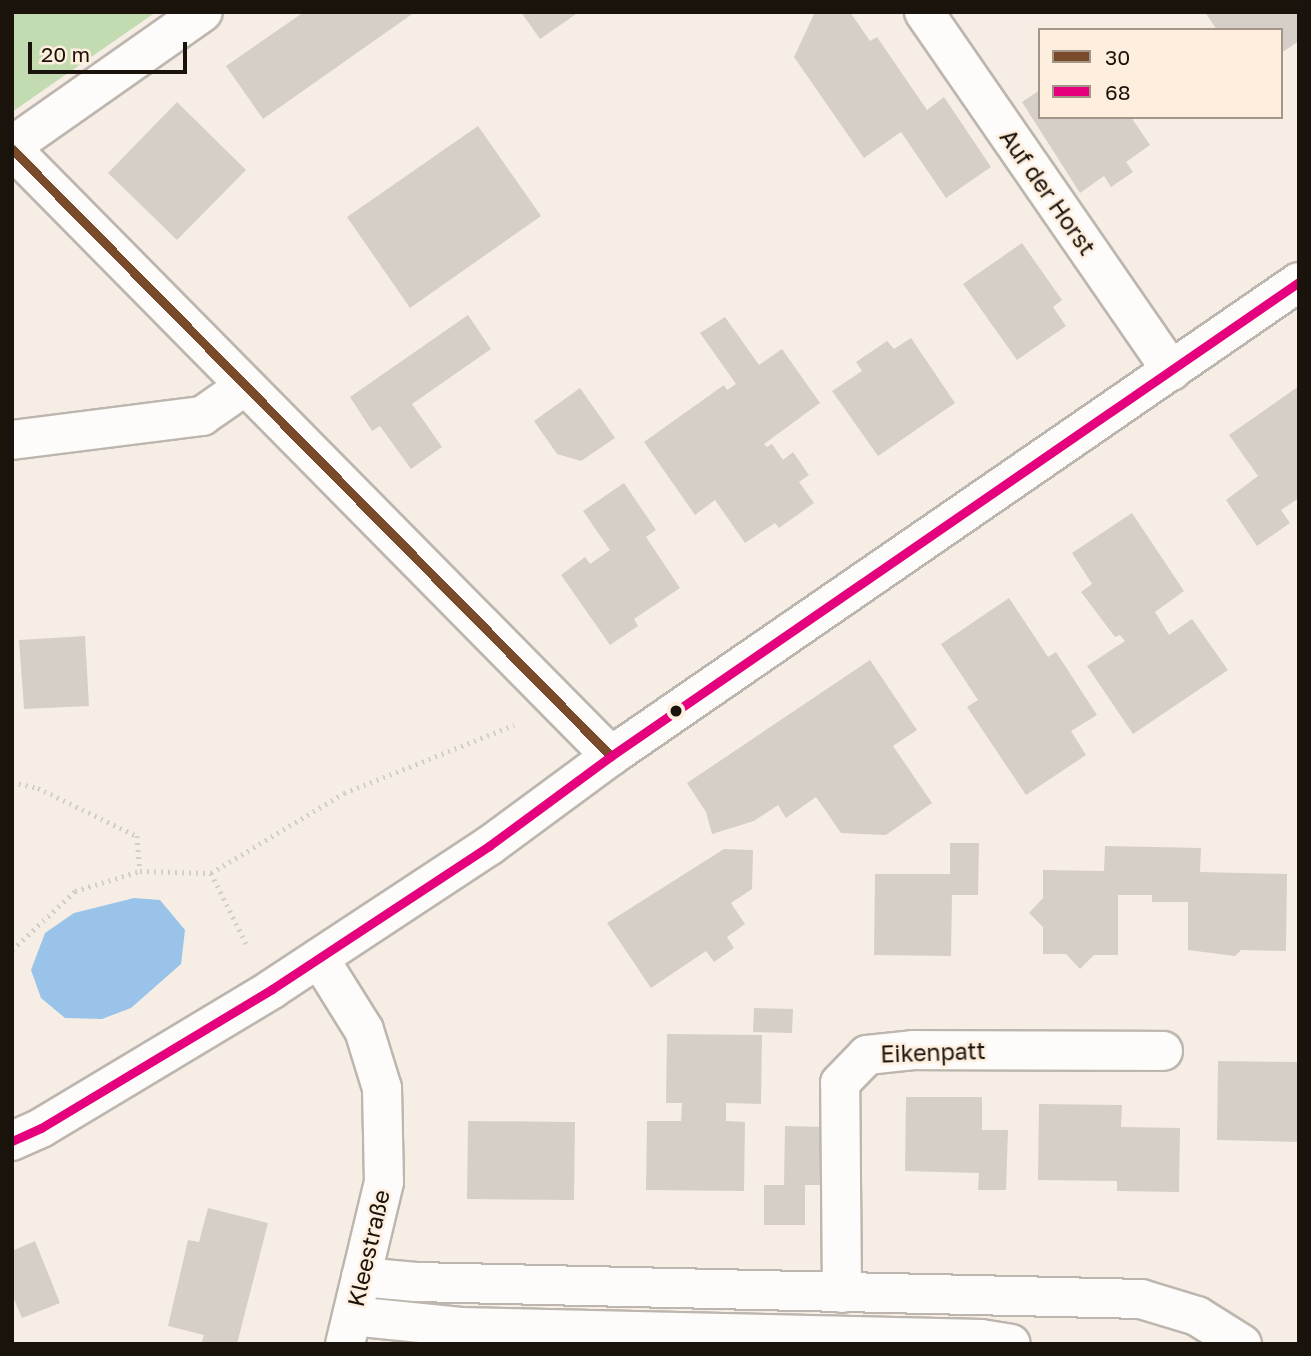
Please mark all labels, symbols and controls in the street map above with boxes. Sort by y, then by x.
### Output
scale bar [32,28,191,72]
legend [1038,28,1283,119]
text: 20 m [41,41,90,67]
text: 30 [1105,44,1130,70]
text: 68 [1105,79,1131,105]
street label: Auf der Horst [995,124,1101,260]
unlabelled marker [669,704,683,718]
street label: Eikenpatt [880,1036,986,1068]
street label: Kleestraße [341,1187,395,1309]

